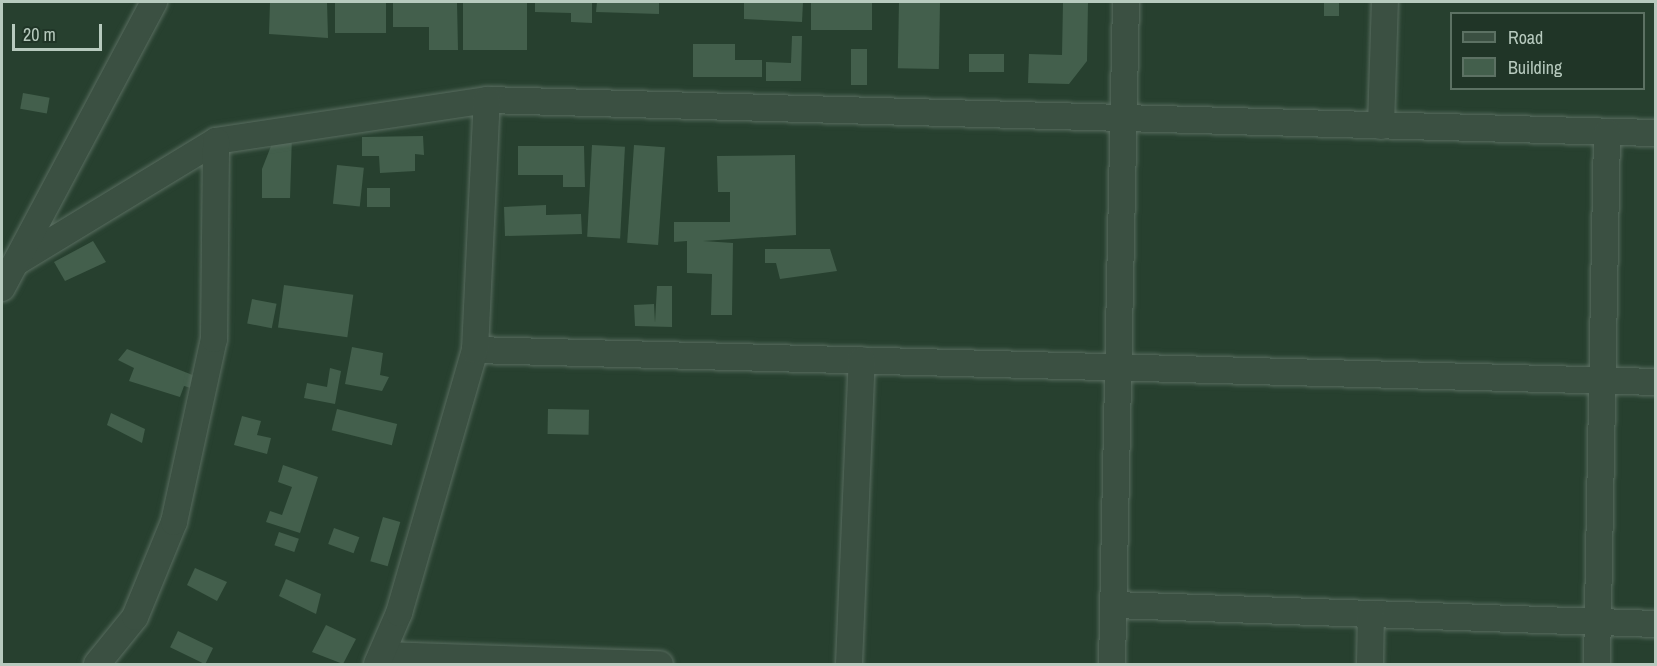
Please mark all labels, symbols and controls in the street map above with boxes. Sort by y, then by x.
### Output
scale bar [15,12,105,50]
legend [1450,12,1645,90]
text: 20 m [23,22,56,47]
text: Road [1508,25,1543,50]
text: Building [1508,55,1562,80]

